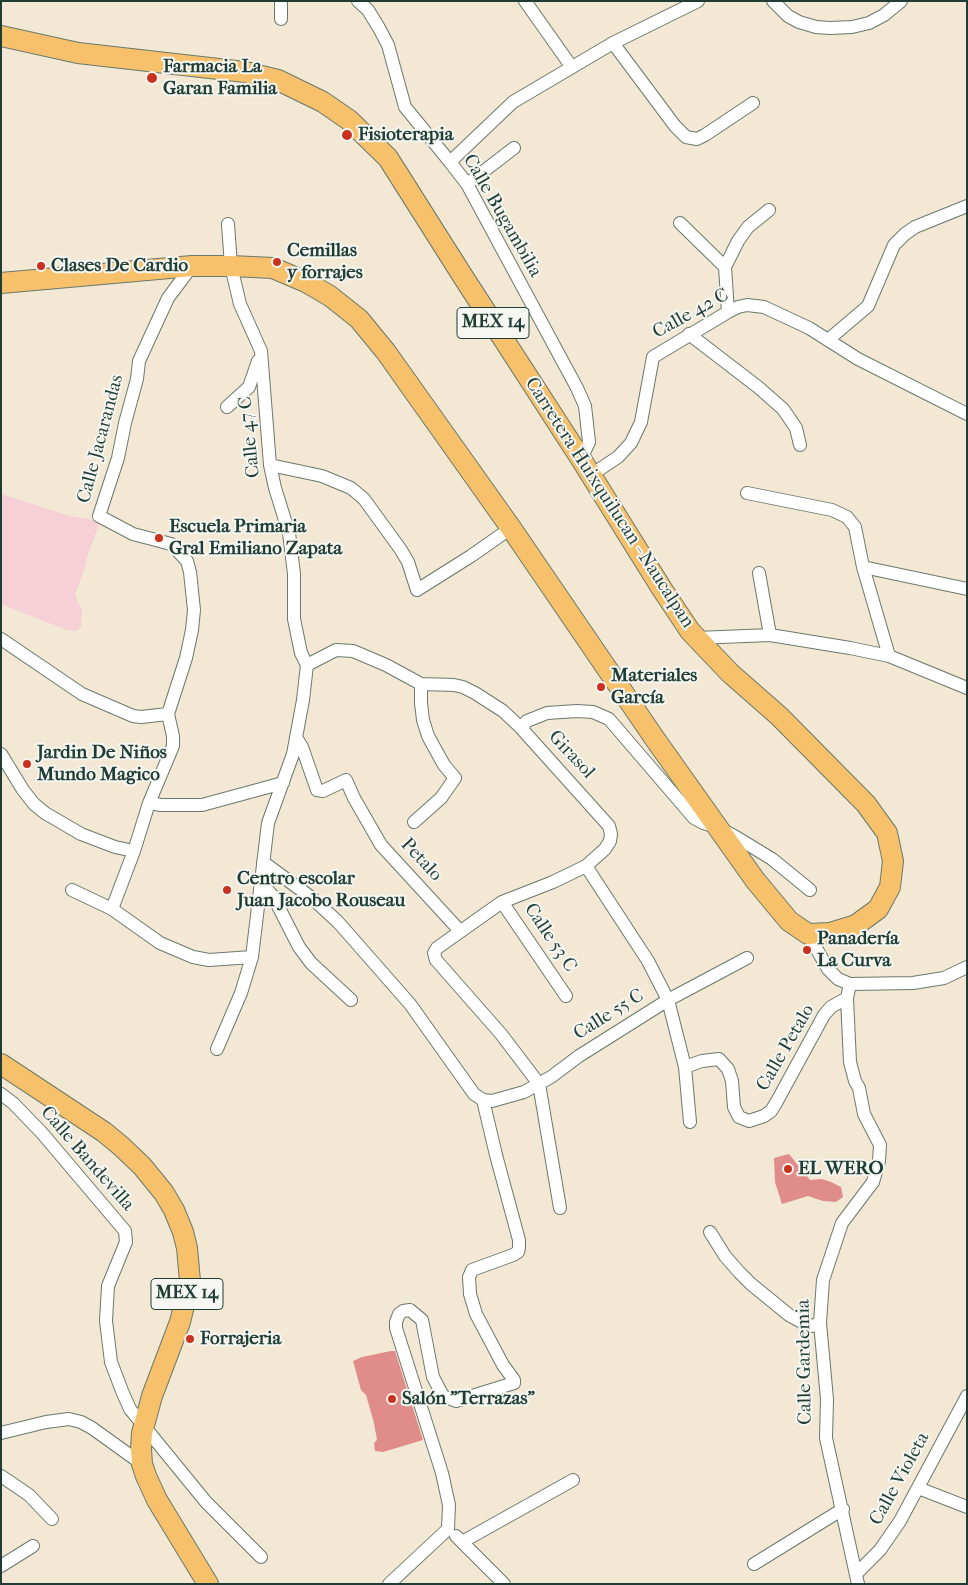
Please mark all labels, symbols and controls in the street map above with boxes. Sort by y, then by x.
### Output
place label: Farmacia La Garan Familia [163,56,277,100]
marker: Farmacia La Garan Familia [145,71,159,85]
place label: Fisioterapia [358,124,453,146]
marker: Fisioterapia [340,128,354,142]
street label: Calle Bugambilia [458,150,546,282]
place label: Cemillas y forrajes [287,240,363,284]
place label: Clases De Cardio [51,255,188,277]
marker: Cemillas y forrajes [271,256,283,268]
marker: Clases De Cardio [35,260,47,272]
street label: Calle 42 C [649,284,733,344]
road number: MEX 14 [457,307,529,338]
street label: Calle Jacarandas [73,372,129,506]
street label: Carretera Huixquilucan - Naucalpan [519,373,699,633]
street label: Calle 47 C [234,395,266,479]
place label: Escuela Primaria Gral Emiliano Zapata [169,516,342,560]
marker: Escuela Primaria Gral Emiliano Zapata [153,532,165,544]
place label: Materiales García [611,665,697,709]
marker: Materiales García [595,681,607,693]
street label: Girasol [543,726,599,784]
place label: Jardin De Niños Mundo Magico [37,742,167,786]
marker: Jardin De Niños Mundo Magico [21,758,33,770]
street label: Petalo [395,834,447,886]
place label: Centro escolar Juan Jacobo Rouseau [237,868,405,912]
marker: Centro escolar Juan Jacobo Rouseau [221,884,233,896]
street label: Calle 53 C [519,899,581,977]
place label: Panadería La Curva [817,928,899,972]
marker: Panadería La Curva [801,944,813,956]
street label: Calle 55 C [570,985,648,1045]
street label: Calle Petalo [752,1001,820,1095]
street label: Calle Bandevilla [35,1102,139,1216]
place label: EL WERO [798,1158,884,1180]
marker: EL WERO [782,1163,794,1175]
road number: MEX 14 [151,1278,223,1310]
street label: Calle Gardemia [793,1299,817,1425]
place label: Forrajeria [200,1328,281,1350]
marker: Forrajeria [184,1333,196,1345]
place label: Salón "Terrazas" [402,1388,535,1410]
marker: Salón "Terrazas" [386,1393,398,1405]
street label: Calle Violeta [865,1429,935,1529]

